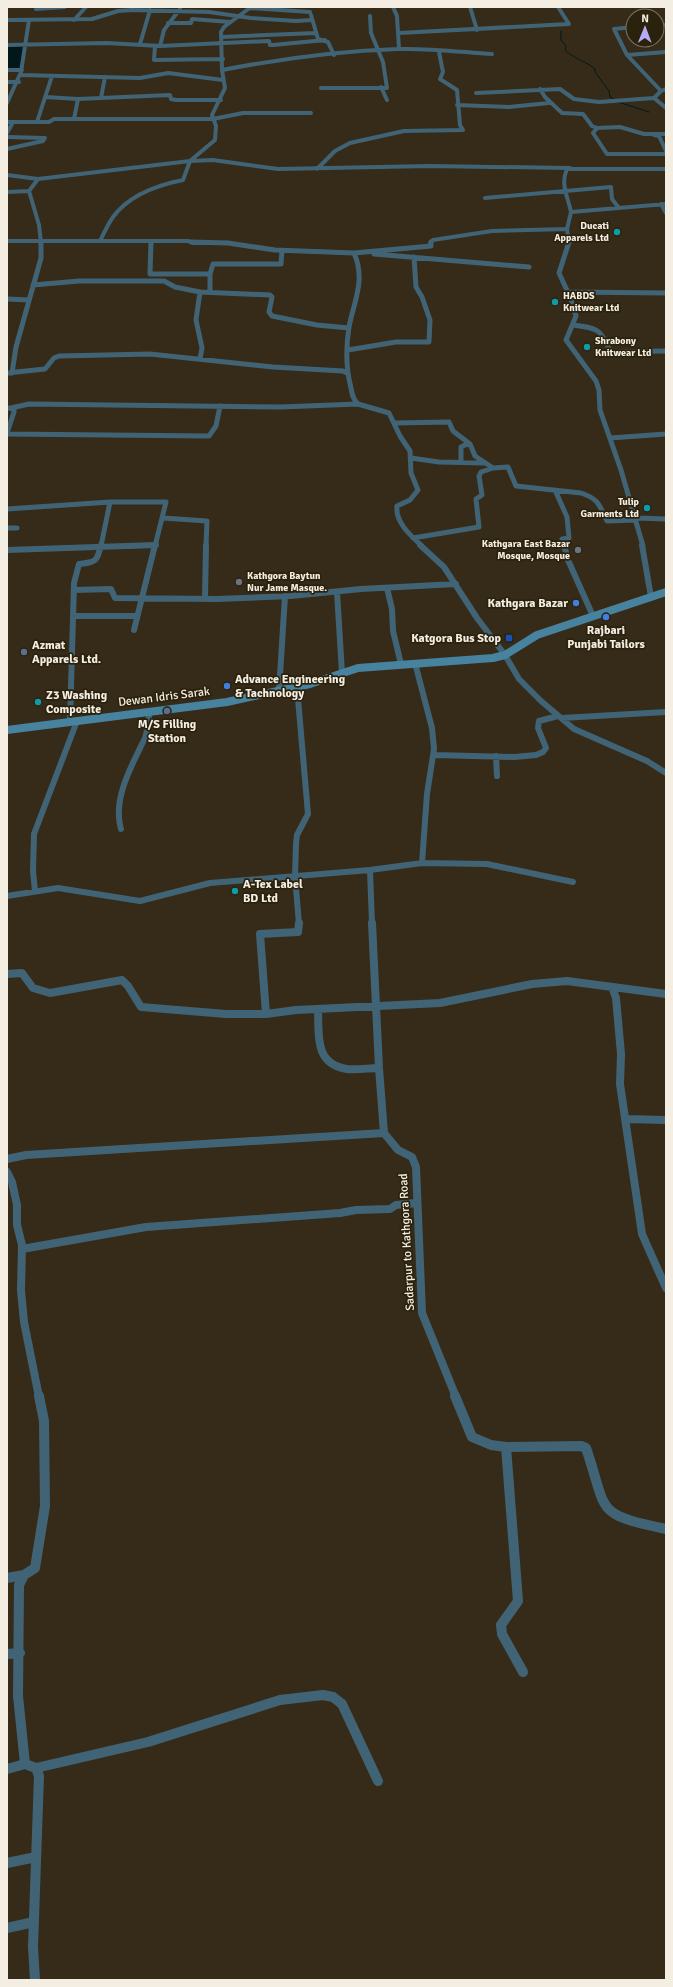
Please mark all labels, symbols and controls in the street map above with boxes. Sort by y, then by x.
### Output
north arrow [625,8,665,48]
text: N [641,12,649,25]
place label: Ducati Apparels Ltd [554,220,610,244]
marker: Ducati Apparels Ltd [612,227,622,237]
place label: HABDS Knitwear Ltd [563,290,620,314]
marker: HABDS Knitwear Ltd [550,297,560,307]
place label: Shrabony Knitwear Ltd [595,335,652,359]
marker: Shrabony Knitwear Ltd [582,342,592,352]
place label: Tulip Garments Ltd [580,496,640,520]
marker: Tulip Garments Ltd [642,503,652,513]
place label: Kathgara East Bazar Mosque, Mosque [482,538,570,562]
marker: Kathgara East Bazar Mosque, Mosque [573,545,583,555]
place label: Kathgora Baytun Nur Jame Masque. [247,570,327,594]
marker: Kathgora Baytun Nur Jame Masque. [234,577,244,587]
place label: Kathgara Bazar [488,596,568,611]
marker: Kathgara Bazar [571,598,581,608]
marker: Rajbari Punjabi Tailors [601,612,611,622]
place label: Rajbari Punjabi Tailors [567,623,645,652]
place label: Katgora Bus Stop [411,631,502,646]
marker: Katgora Bus Stop [504,633,514,643]
place label: Azmat Apparels Ltd. [32,638,101,667]
marker: Azmat Apparels Ltd. [19,647,29,657]
place label: Advance Engineering & Tachnology [235,672,346,701]
marker: Advance Engineering & Tachnology [222,681,232,691]
street label: Dewan Idris Sarak [117,684,211,710]
place label: Z3 Washing Composite [46,688,108,717]
marker: Z3 Washing Composite [33,697,43,707]
marker: M/S Filling Station [162,706,172,716]
place label: M/S Filling Station [138,717,197,746]
place label: A-Tex Label BD Ltd [243,877,303,906]
marker: A-Tex Label BD Ltd [230,886,240,896]
street label: Sadarpur to Kathgora Road [396,1173,418,1311]

